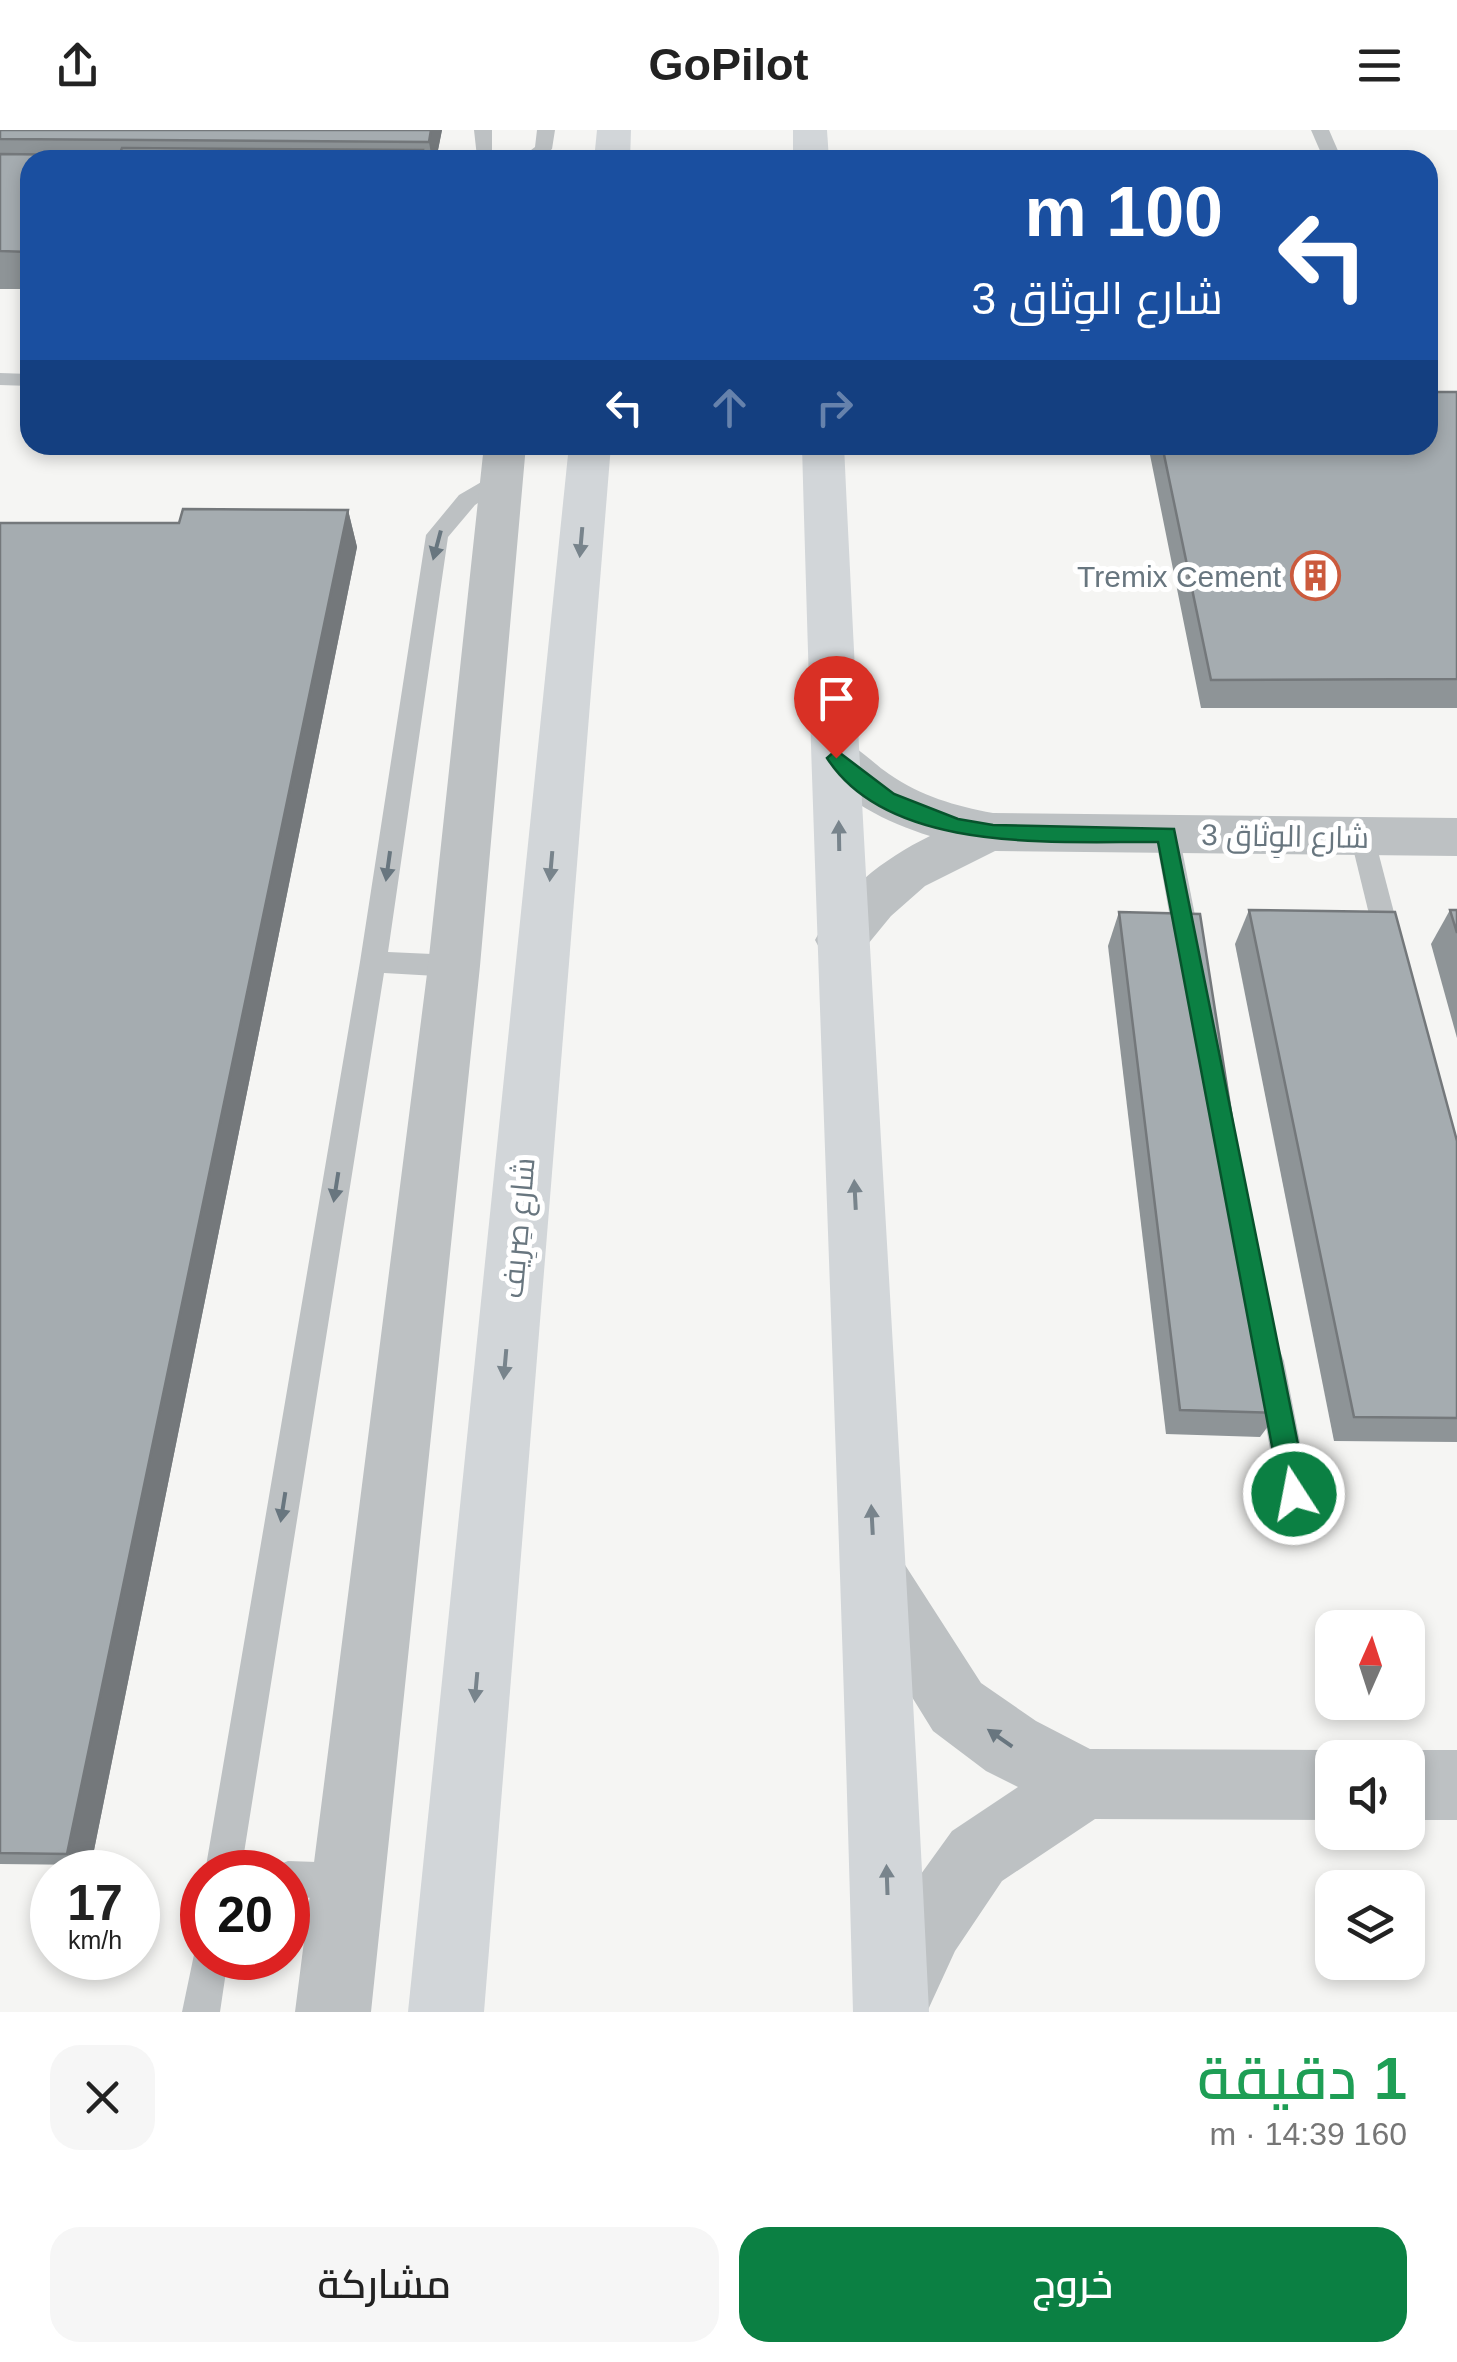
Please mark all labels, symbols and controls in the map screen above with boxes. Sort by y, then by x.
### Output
icon: share [50,38,105,93]
icon: menu [1352,38,1407,93]
text: GoPilot [649,39,809,90]
text: 100 m [1025,173,1223,251]
icon: left [1258,190,1388,320]
text: شارع الوِثاق 3 [971,273,1223,324]
icon: left [597,380,652,435]
icon: ahead [702,380,757,435]
icon: right [807,380,862,435]
one-way arrow [573,527,589,559]
one-way arrow [429,530,445,561]
building icon: Tremix Cement [1290,550,1342,602]
place label: Tremix Cement [1077,560,1282,593]
pin [794,656,879,759]
icon: arrive [809,671,864,726]
street label: شارع الوِثاق 3 [1201,818,1369,860]
one-way arrow [831,819,847,851]
one-way arrow [379,850,395,882]
one-way arrow [543,850,559,882]
street label: شارع صِرِيف [495,1156,546,1300]
one-way arrow [328,1171,343,1203]
one-way arrow [847,1179,863,1211]
one-way arrow [497,1348,513,1380]
position arrow [1242,1442,1346,1546]
one-way arrow [275,1492,290,1524]
one-way arrow [864,1503,880,1535]
north arrow [1315,1610,1425,1720]
map controls [1315,1610,1425,1980]
one-way arrow [467,1672,483,1704]
one-way arrow [986,1729,1013,1748]
button: sound [1315,1740,1425,1850]
speed limit sign: 20 [180,1850,310,1980]
one-way arrow [878,1863,894,1895]
button: layers [1315,1870,1425,1980]
text: 17 [67,1875,123,1931]
text: km/h [68,1926,122,1954]
button: close [50,2045,155,2150]
text: 1 دقيقة [1197,2045,1407,2112]
text: 160 m · 14:39 [1210,2116,1407,2152]
button: مشاركة [50,2227,719,2342]
button: خروج [739,2227,1407,2342]

